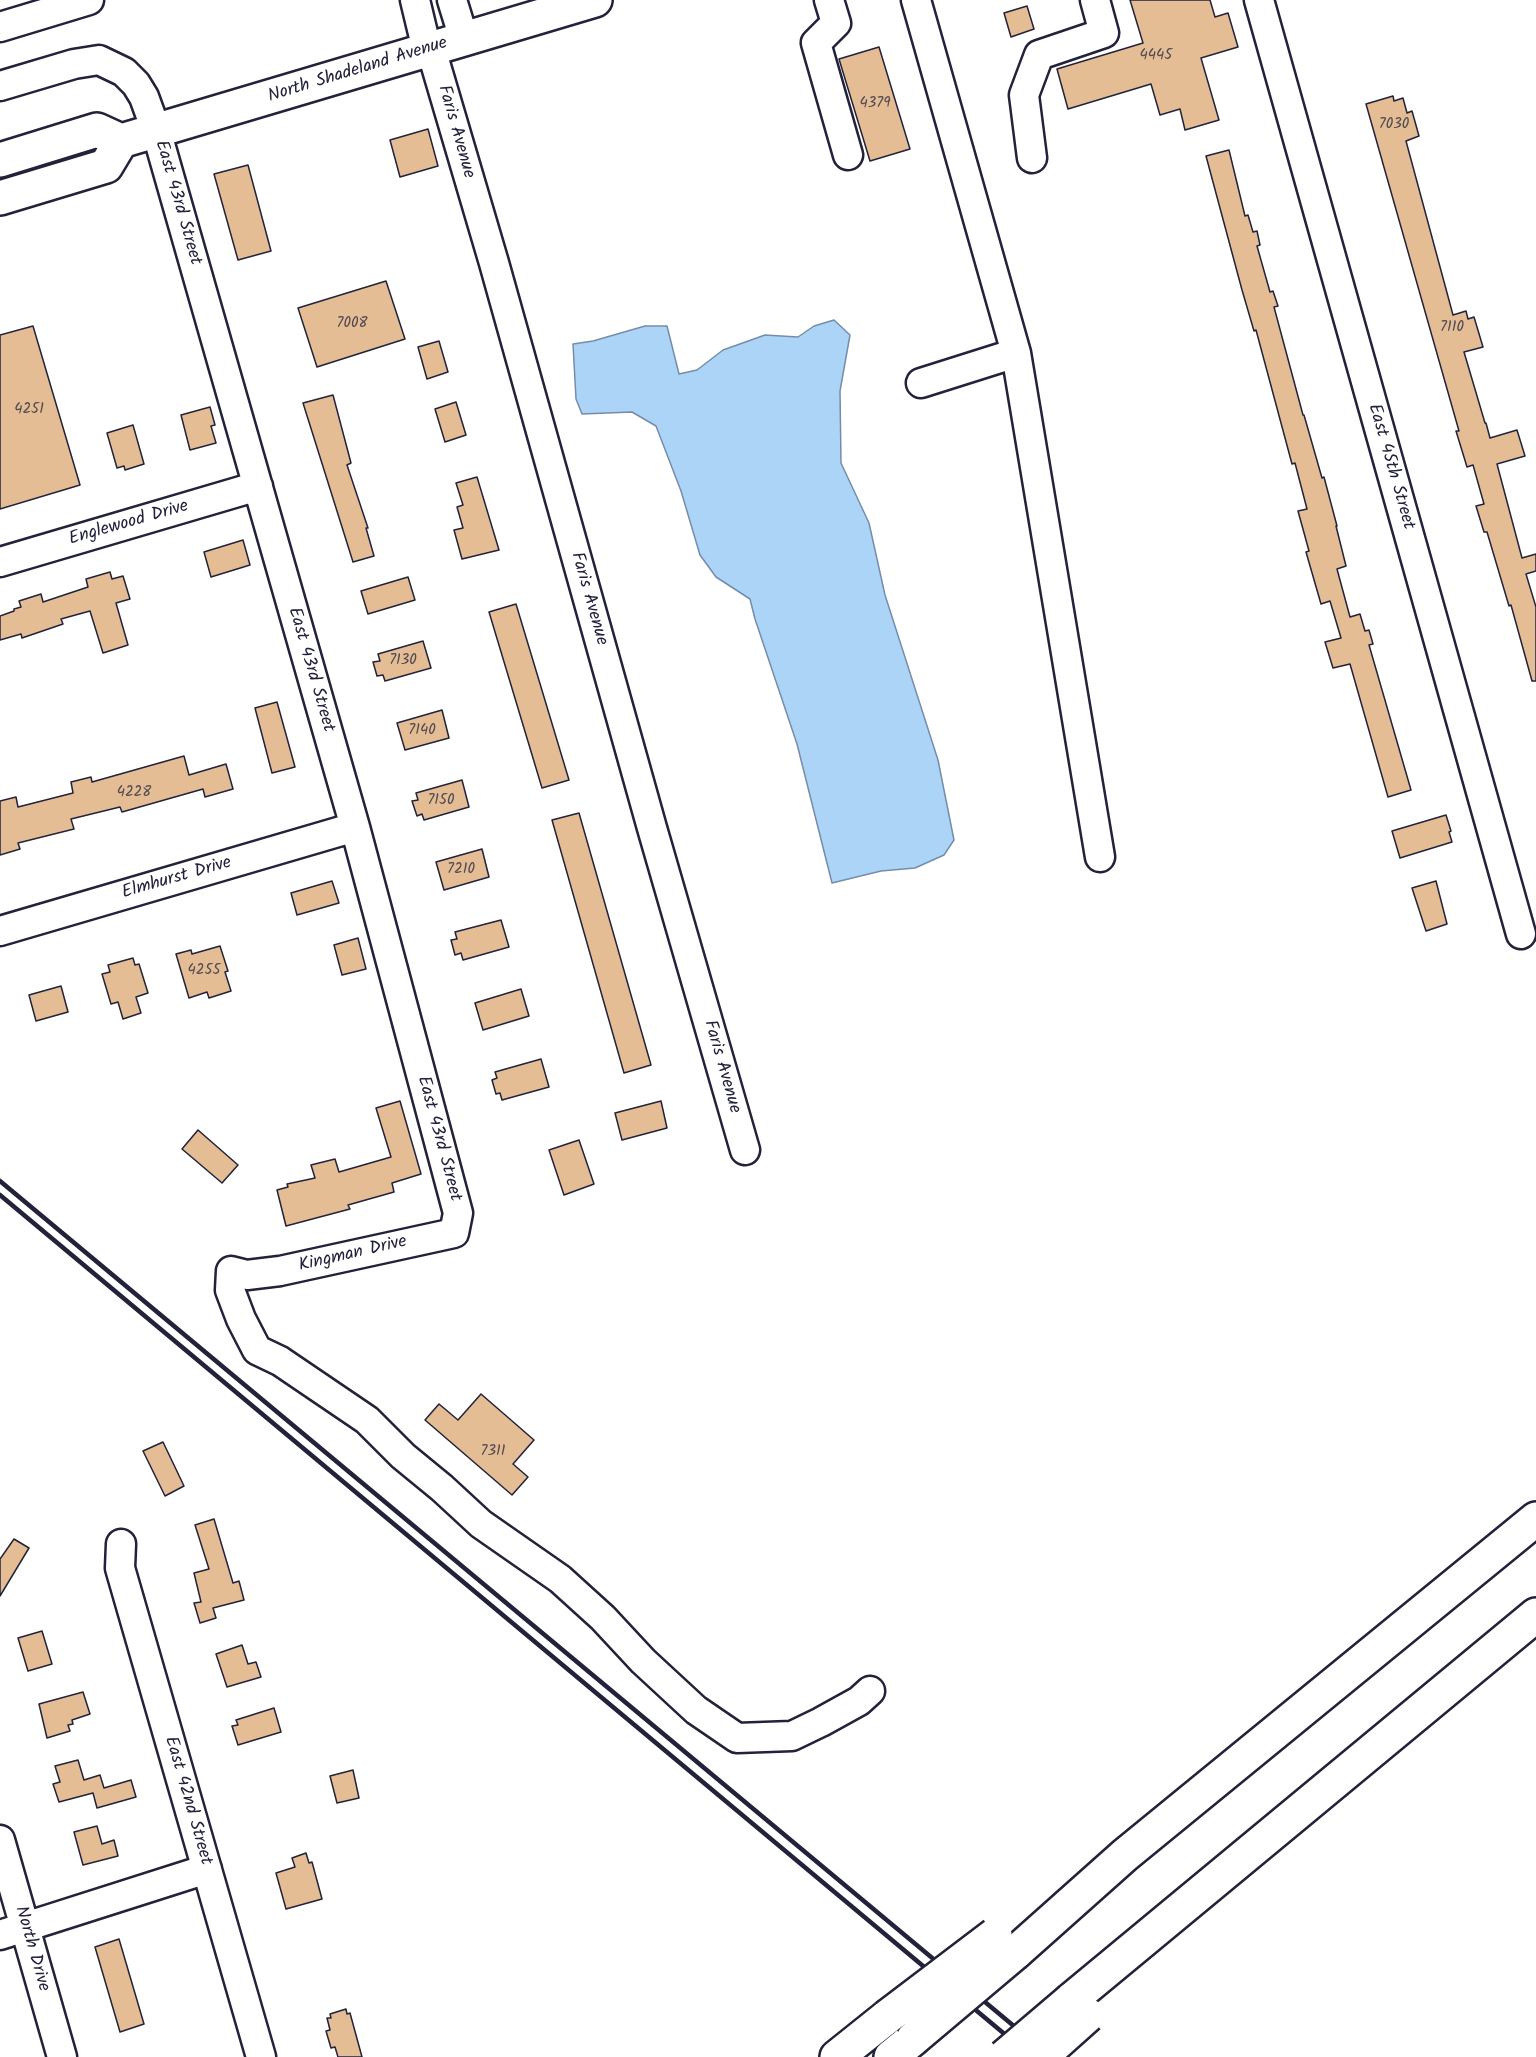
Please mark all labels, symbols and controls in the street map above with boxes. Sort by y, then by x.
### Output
street label: North Shadeland Avenue [266,33,450,109]
house number: 4445 [1140,47,1172,65]
street label: Faris Avenue [431,83,479,181]
house number: 4379 [859,95,891,113]
house number: 7030 [1379,116,1409,134]
street label: East 43rd Street [149,138,205,268]
house number: 7008 [337,315,367,333]
house number: 7110 [1440,319,1464,337]
house number: 4251 [14,401,44,419]
street label: East 45th Street [1362,402,1418,532]
street label: Englewood Drive [67,497,191,551]
street label: Faris Avenue [564,550,612,648]
street label: East 43rd Street [282,605,338,735]
house number: 7130 [389,652,417,670]
house number: 7140 [408,722,436,740]
house number: 4228 [117,784,151,802]
house number: 7150 [427,792,455,810]
street label: Elmhurst Drive [120,853,234,905]
house number: 7210 [447,861,475,879]
house number: 4255 [187,962,221,980]
street label: Faris Avenue [697,1018,745,1116]
street label: East 43rd Street [411,1074,465,1204]
street label: Kingman Drive [297,1232,409,1278]
house number: 7311 [481,1443,505,1461]
street label: East 42nd Street [158,1734,216,1868]
street label: North Drive [9,1904,53,1994]

